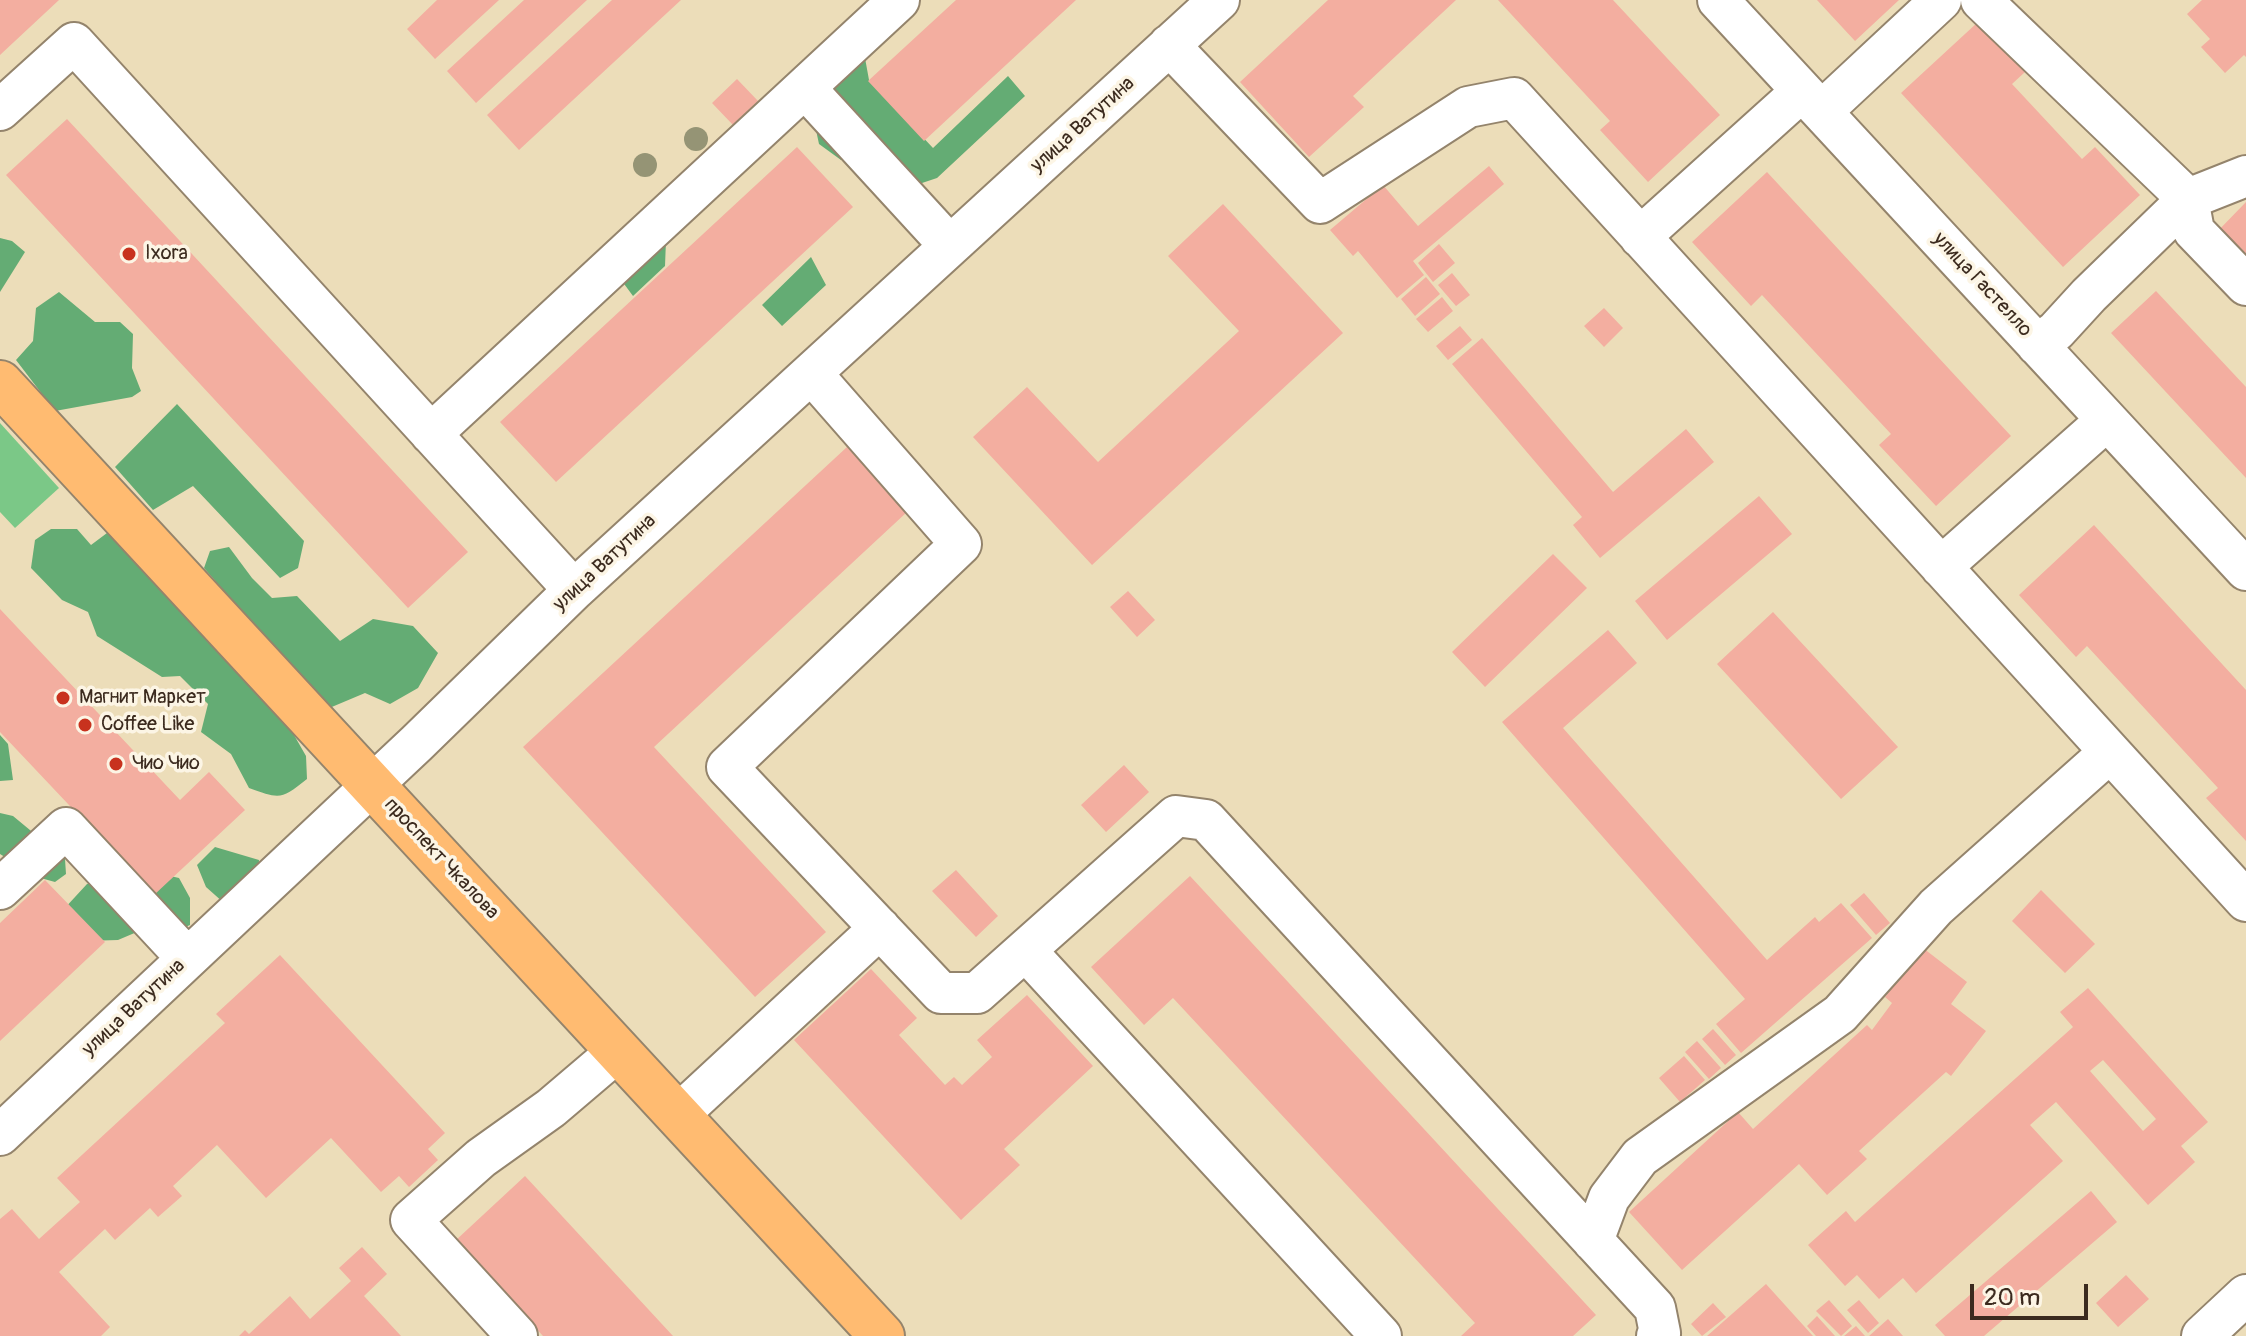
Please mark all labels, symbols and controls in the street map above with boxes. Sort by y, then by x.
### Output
street label: улица Ватутина [1026,72,1140,178]
street label: улица Гастелло [1927,228,2037,342]
place label: Ixora [145,242,188,266]
marker: Ixora [120,245,138,263]
street label: улица Ватутина [549,509,661,617]
place label: Магнит Маркет [79,686,206,710]
marker: Магнит Маркет [54,689,72,707]
place label: Coffee Like [101,713,194,737]
marker: Coffee Like [76,716,94,734]
place label: Чио Чио [132,752,200,776]
marker: Чио Чио [107,755,125,773]
street label: проспект Чкалова [379,793,503,925]
street label: улица Ватутина [78,954,190,1062]
scale bar [1974,1268,2092,1318]
text: 20 m [1984,1283,2040,1312]

